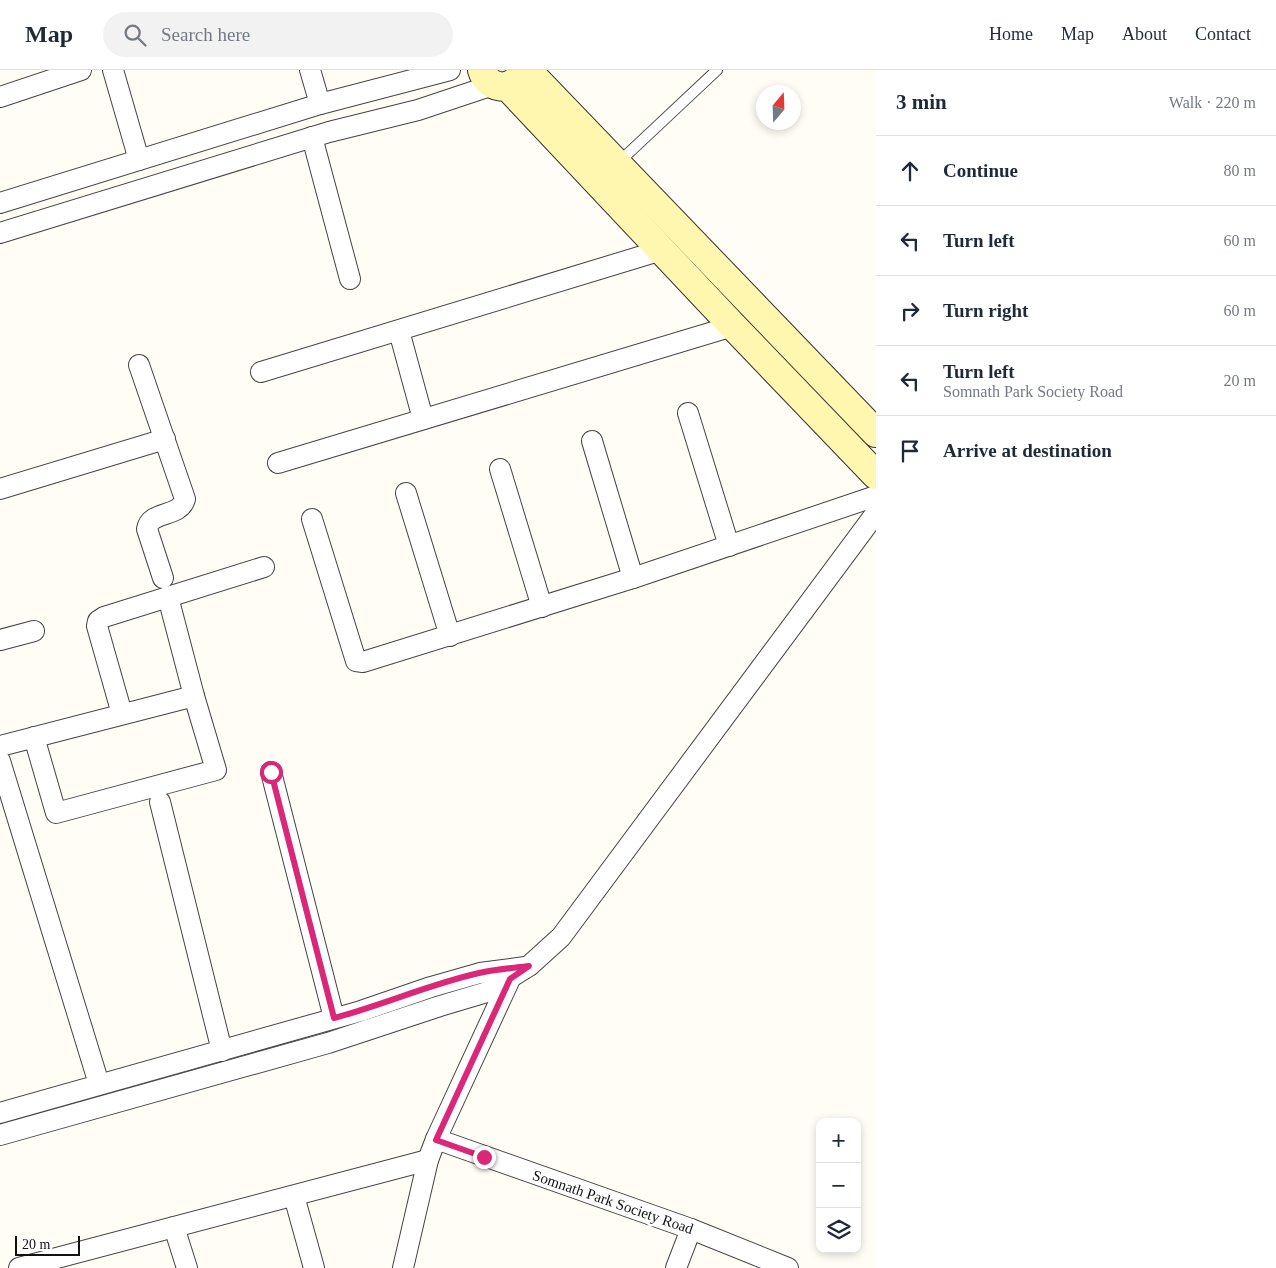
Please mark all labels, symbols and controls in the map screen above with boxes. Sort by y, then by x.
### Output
search box [103,12,453,57]
text: Map [25,21,73,47]
icon: search [121,21,149,49]
text: Search here [161,24,250,45]
text: Home [989,24,1033,44]
text: Map [1061,24,1094,44]
text: About [1122,24,1167,44]
text: Contact [1195,24,1251,44]
north arrow [756,85,801,130]
text: 3 min [896,90,947,114]
text: Walk · 220 m [1169,94,1256,111]
icon: ahead [896,157,924,185]
text: Continue [943,160,1018,181]
text: 80 m [1224,162,1256,179]
icon: left [896,227,924,255]
text: Turn left [943,230,1015,251]
text: 60 m [1224,232,1256,249]
icon: right [896,297,924,325]
text: Turn right [943,300,1028,321]
text: 60 m [1224,302,1256,319]
text: Turn left [943,361,1015,382]
icon: left [896,367,924,395]
text: 20 m [1224,372,1256,389]
text: Somnath Park Society Road [943,383,1123,400]
icon: arrive [896,437,924,465]
text: Arrive at destination [943,440,1112,461]
route start [260,761,283,784]
map controls [816,1118,861,1253]
button: + [816,1118,861,1163]
route end [473,1146,496,1169]
button: − [816,1163,861,1208]
street label: Somnath Park Society Road [531,1167,696,1237]
button: layers [816,1208,861,1253]
scale bar [15,1233,80,1256]
text: 20 m [22,1237,50,1252]

